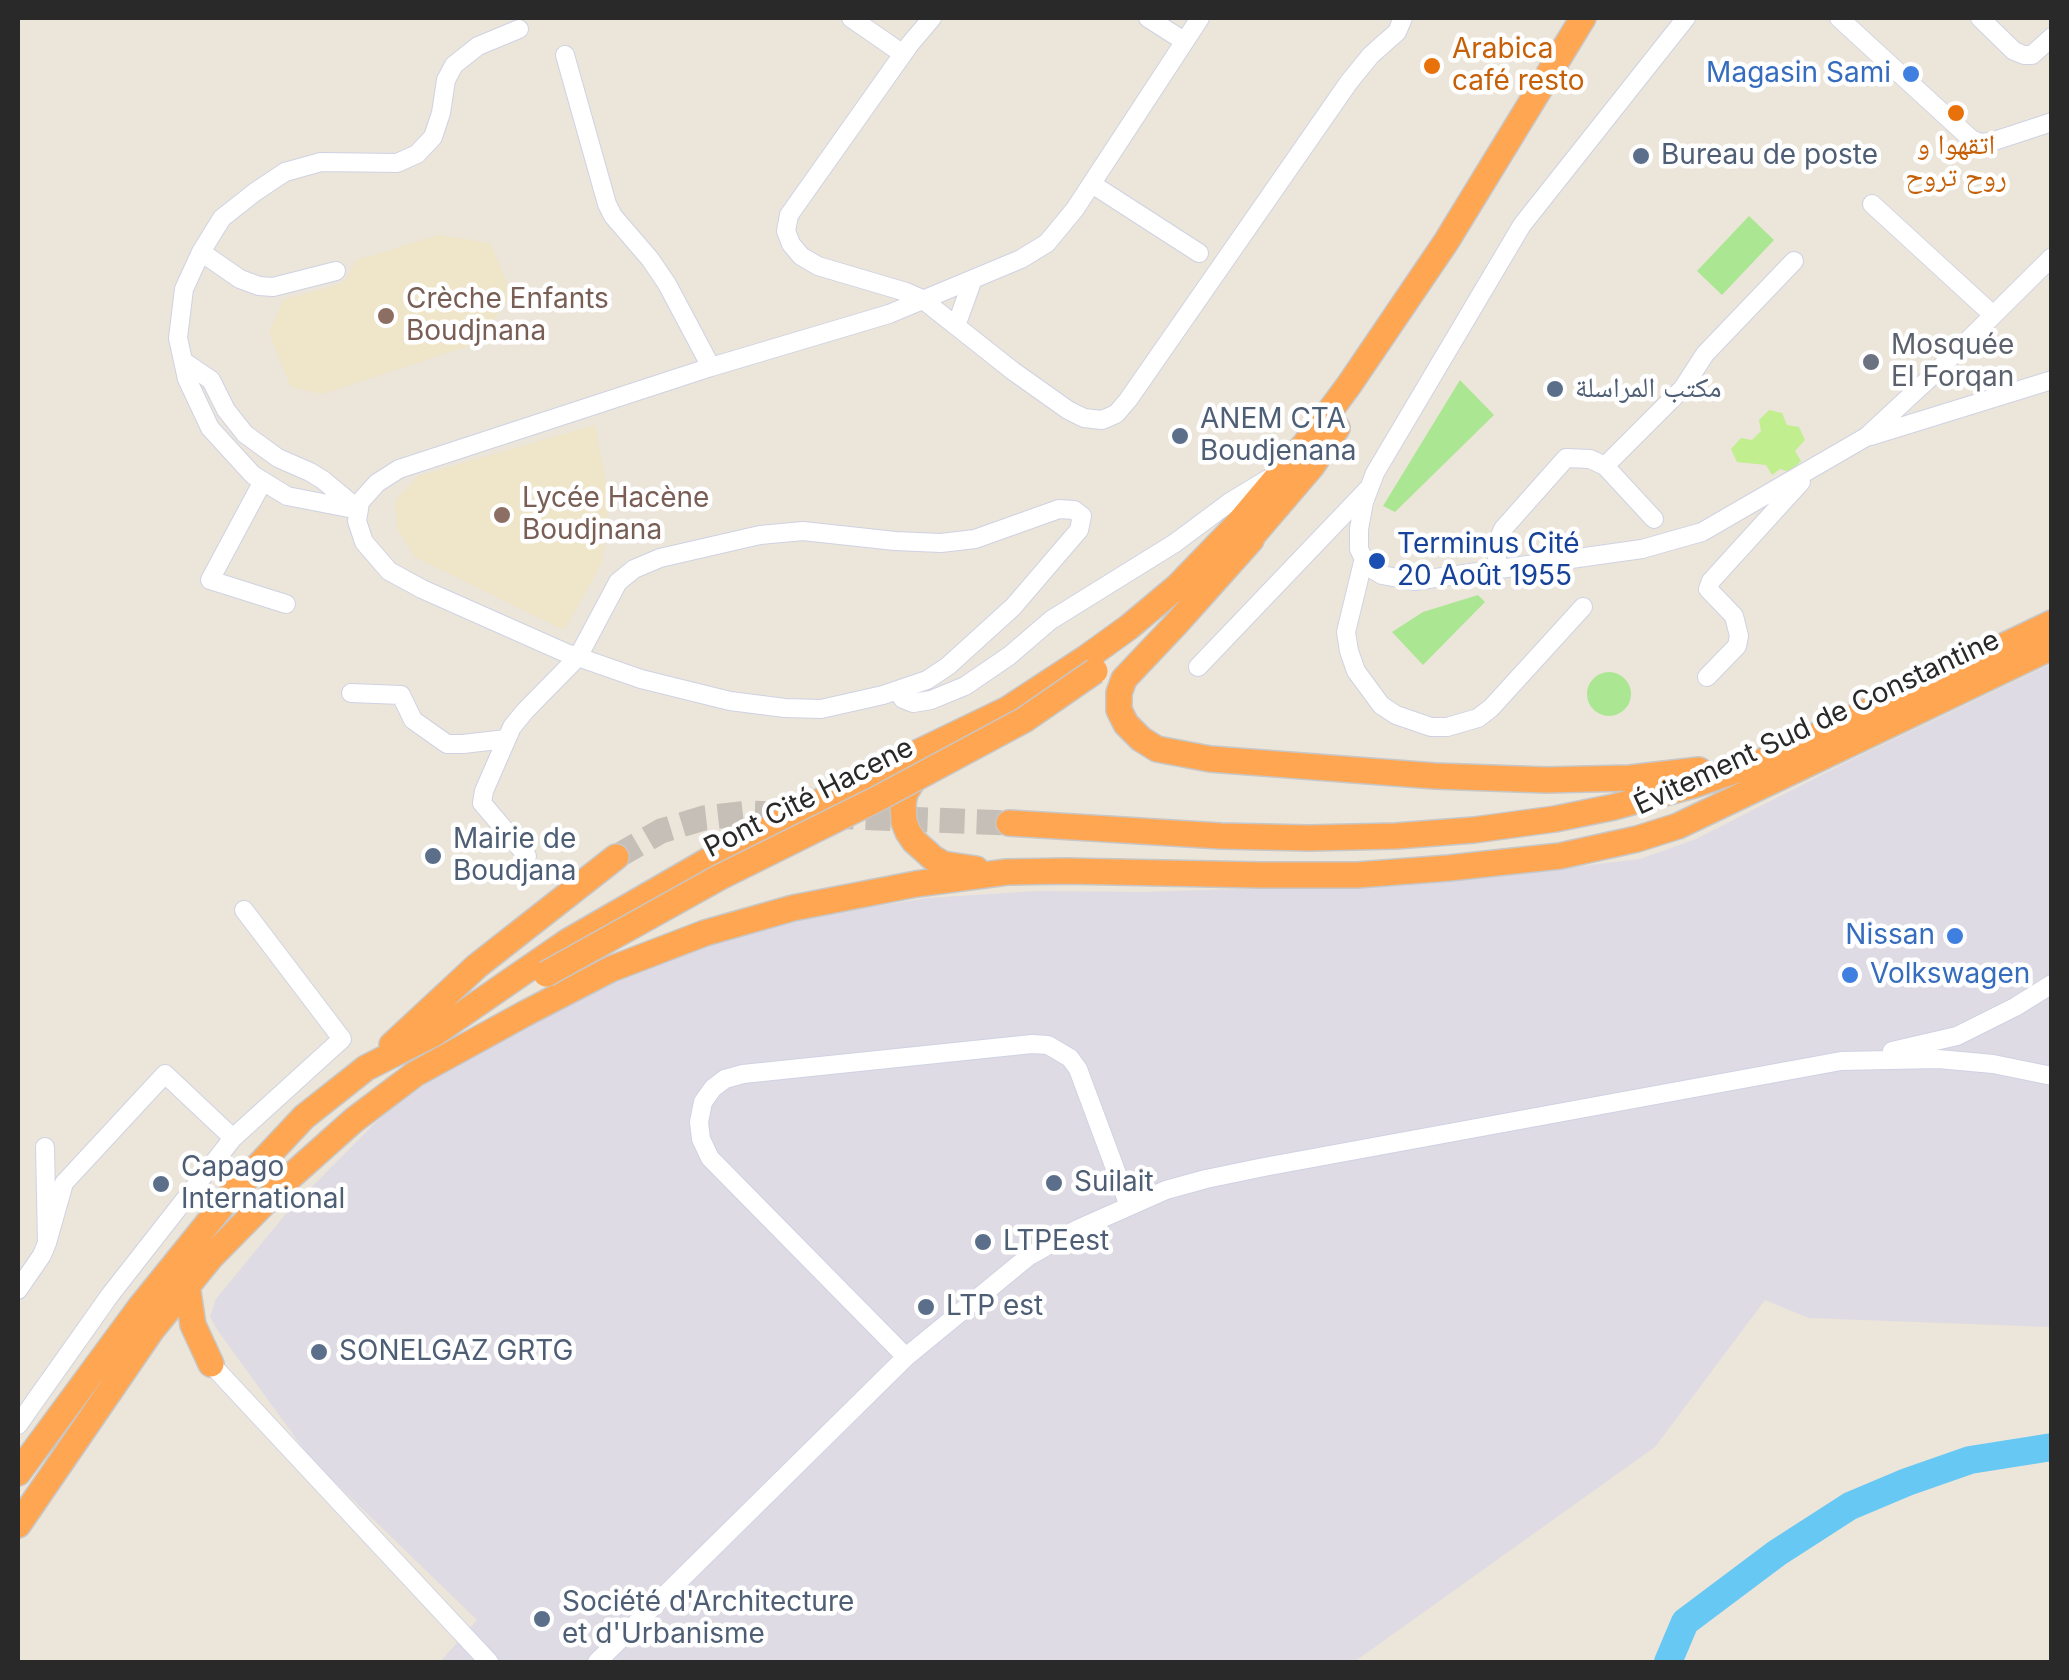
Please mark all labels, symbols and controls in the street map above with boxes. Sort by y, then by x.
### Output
place label: Arabica café resto [1452,33,1585,99]
marker: Arabica café resto [1421,55,1443,77]
place label: Magasin Sami [1706,57,1891,91]
marker: Magasin Sami [1900,63,1922,85]
marker: اتقهوا و روح تروح [1945,102,1967,124]
place label: اتقهوا و روح تروح [1905,129,2007,195]
place label: Bureau de poste [1661,139,1878,173]
marker: Bureau de poste [1630,145,1652,167]
place label: Crèche Enfants Boudjnana [406,283,609,349]
marker: Crèche Enfants Boudjnana [375,305,397,327]
place label: Mosquée El Forqan [1891,329,2014,395]
marker: Mosquée El Forqan [1860,351,1882,373]
place label: مكتب المراسلة [1575,372,1722,406]
marker: مكتب المراسلة [1544,378,1566,400]
place label: ANEM CTA Boudjenana [1200,403,1356,469]
marker: ANEM CTA Boudjenana [1169,425,1191,447]
place label: Lycée Hacène Boudjnana [522,482,709,548]
marker: Lycée Hacène Boudjnana [491,504,513,526]
place label: Terminus Cité 20 Août 1955 [1397,528,1580,594]
marker: Terminus Cité 20 Août 1955 [1366,550,1388,572]
street label: Évitement Sud de Constantine [1629,624,2005,822]
street label: Pont Cité Hacene [699,731,919,865]
place label: Mairie de Boudjana [453,823,577,889]
marker: Mairie de Boudjana [422,845,444,867]
place label: Nissan [1845,919,1935,953]
marker: Nissan [1944,925,1966,947]
place label: Volkswagen [1870,958,2030,992]
marker: Volkswagen [1839,964,1861,986]
place label: Capago International [181,1151,345,1217]
place label: Suilait [1074,1166,1154,1200]
marker: Suilait [1043,1172,1065,1194]
marker: Capago International [150,1173,172,1195]
place label: LTPEest [1003,1225,1109,1259]
marker: LTPEest [972,1231,994,1253]
place label: LTP est [946,1290,1043,1324]
marker: LTP est [915,1296,937,1318]
place label: SONELGAZ GRTG [339,1335,573,1369]
marker: SONELGAZ GRTG [308,1341,330,1363]
place label: Société d'Architecture et d'Urbanisme [562,1586,854,1652]
marker: Société d'Architecture et d'Urbanisme [531,1608,553,1630]

